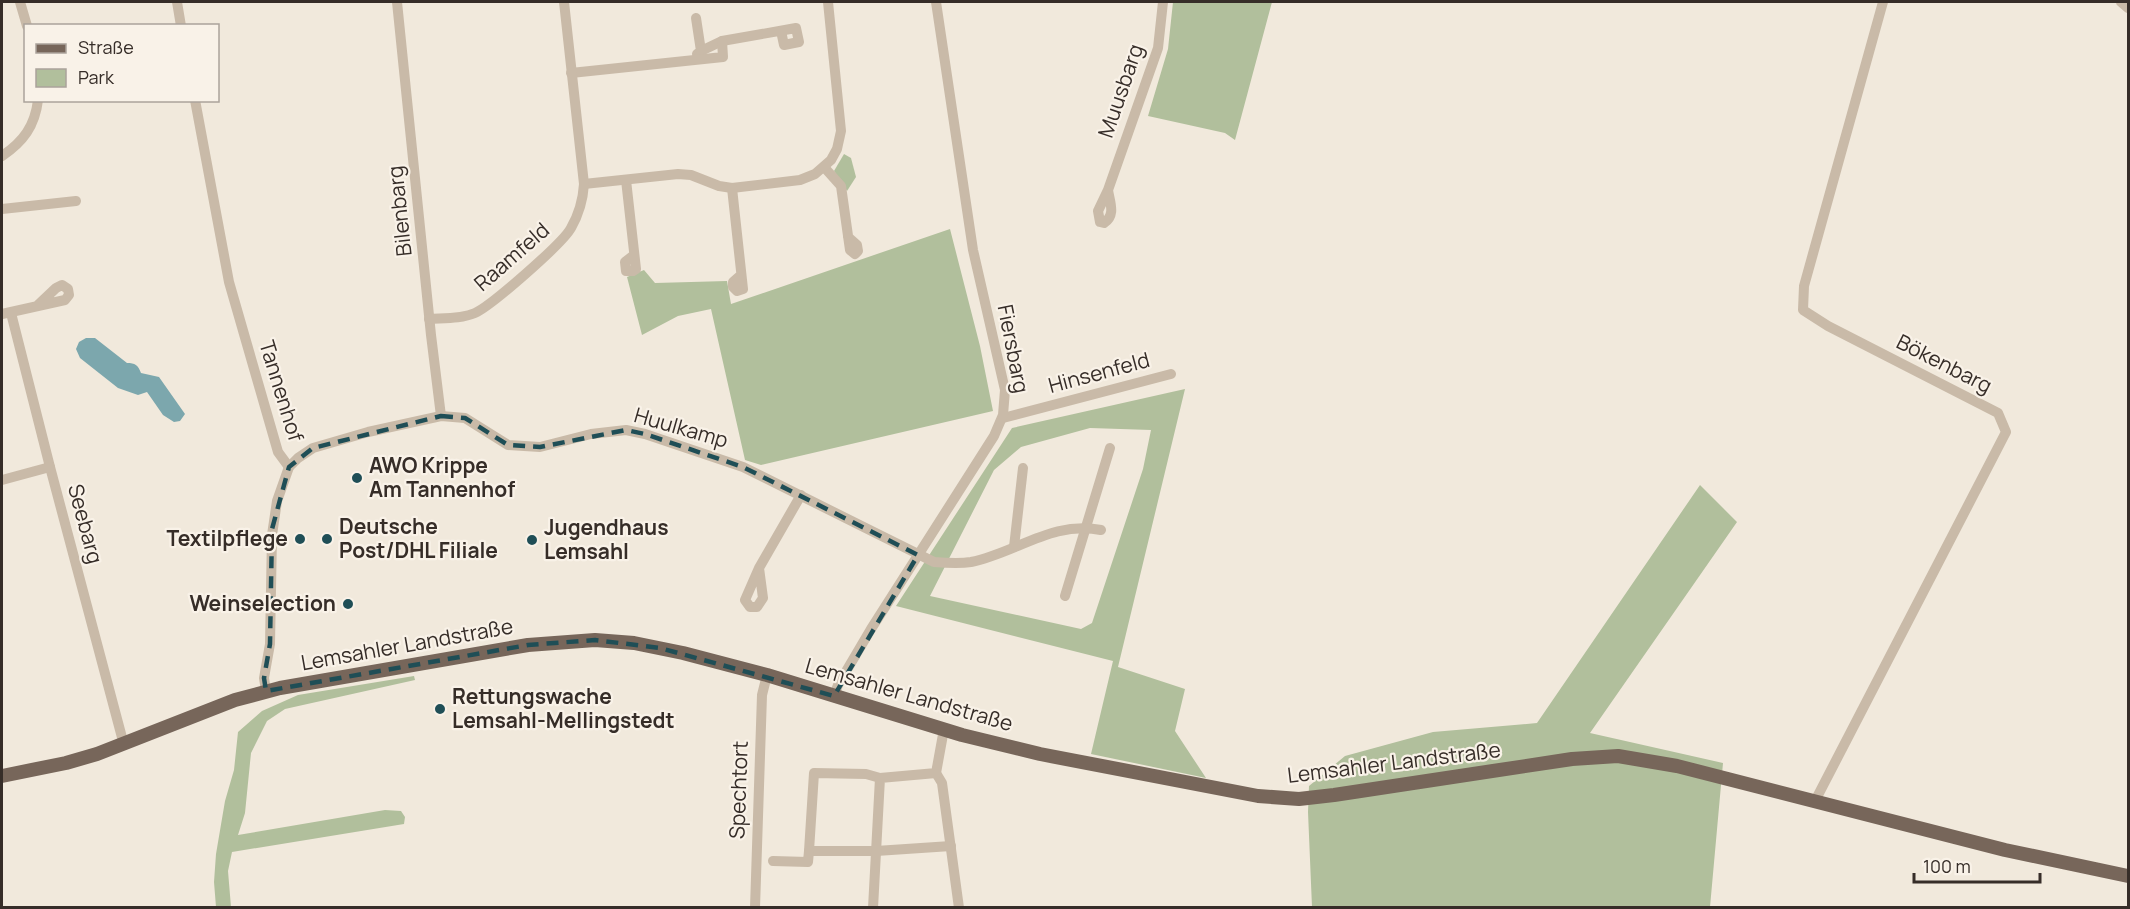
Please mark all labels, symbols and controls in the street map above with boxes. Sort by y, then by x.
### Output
legend [24,24,219,102]
text: Straße [78,35,134,59]
street label: Muusbarg [1091,40,1149,141]
text: Park [78,65,115,89]
street label: Bilenbarg [380,164,418,258]
street label: Raamfeld [468,216,555,297]
street label: Fiersbarg [992,302,1036,395]
street label: Bökenbarg [1892,327,1997,399]
street label: Tannenhof [253,337,311,445]
street label: Hinsenfeld [1045,345,1153,399]
street label: Huulkamp [631,400,732,454]
place label: AWO Krippe Am Tannenhof [369,451,515,503]
marker: AWO Krippe Am Tannenhof [350,471,364,485]
street label: Seebarg [62,481,110,567]
place label: Deutsche Post/DHL Filiale [339,512,498,564]
place label: Jugendhaus Lemsahl [544,513,669,565]
place label: Textilpflege [167,524,288,552]
marker: Textilpflege [293,532,307,546]
marker: Deutsche Post/DHL Filiale [320,532,334,546]
marker: Jugendhaus Lemsahl [525,533,539,547]
place label: Weinselection [189,589,336,617]
marker: Weinselection [341,597,355,611]
street label: Lemsahler Landstraße [299,612,515,676]
street label: Lemsahler Landstraße [802,651,1016,737]
place label: Rettungswache Lemsahl-Mellingstedt [452,682,675,734]
marker: Rettungswache Lemsahl-Mellingstedt [433,702,447,716]
street label: Lemsahler Landstraße [1286,735,1502,789]
street label: Spechtort [722,740,754,840]
scale bar [1914,846,2040,884]
text: 100 m [1923,854,1971,878]

